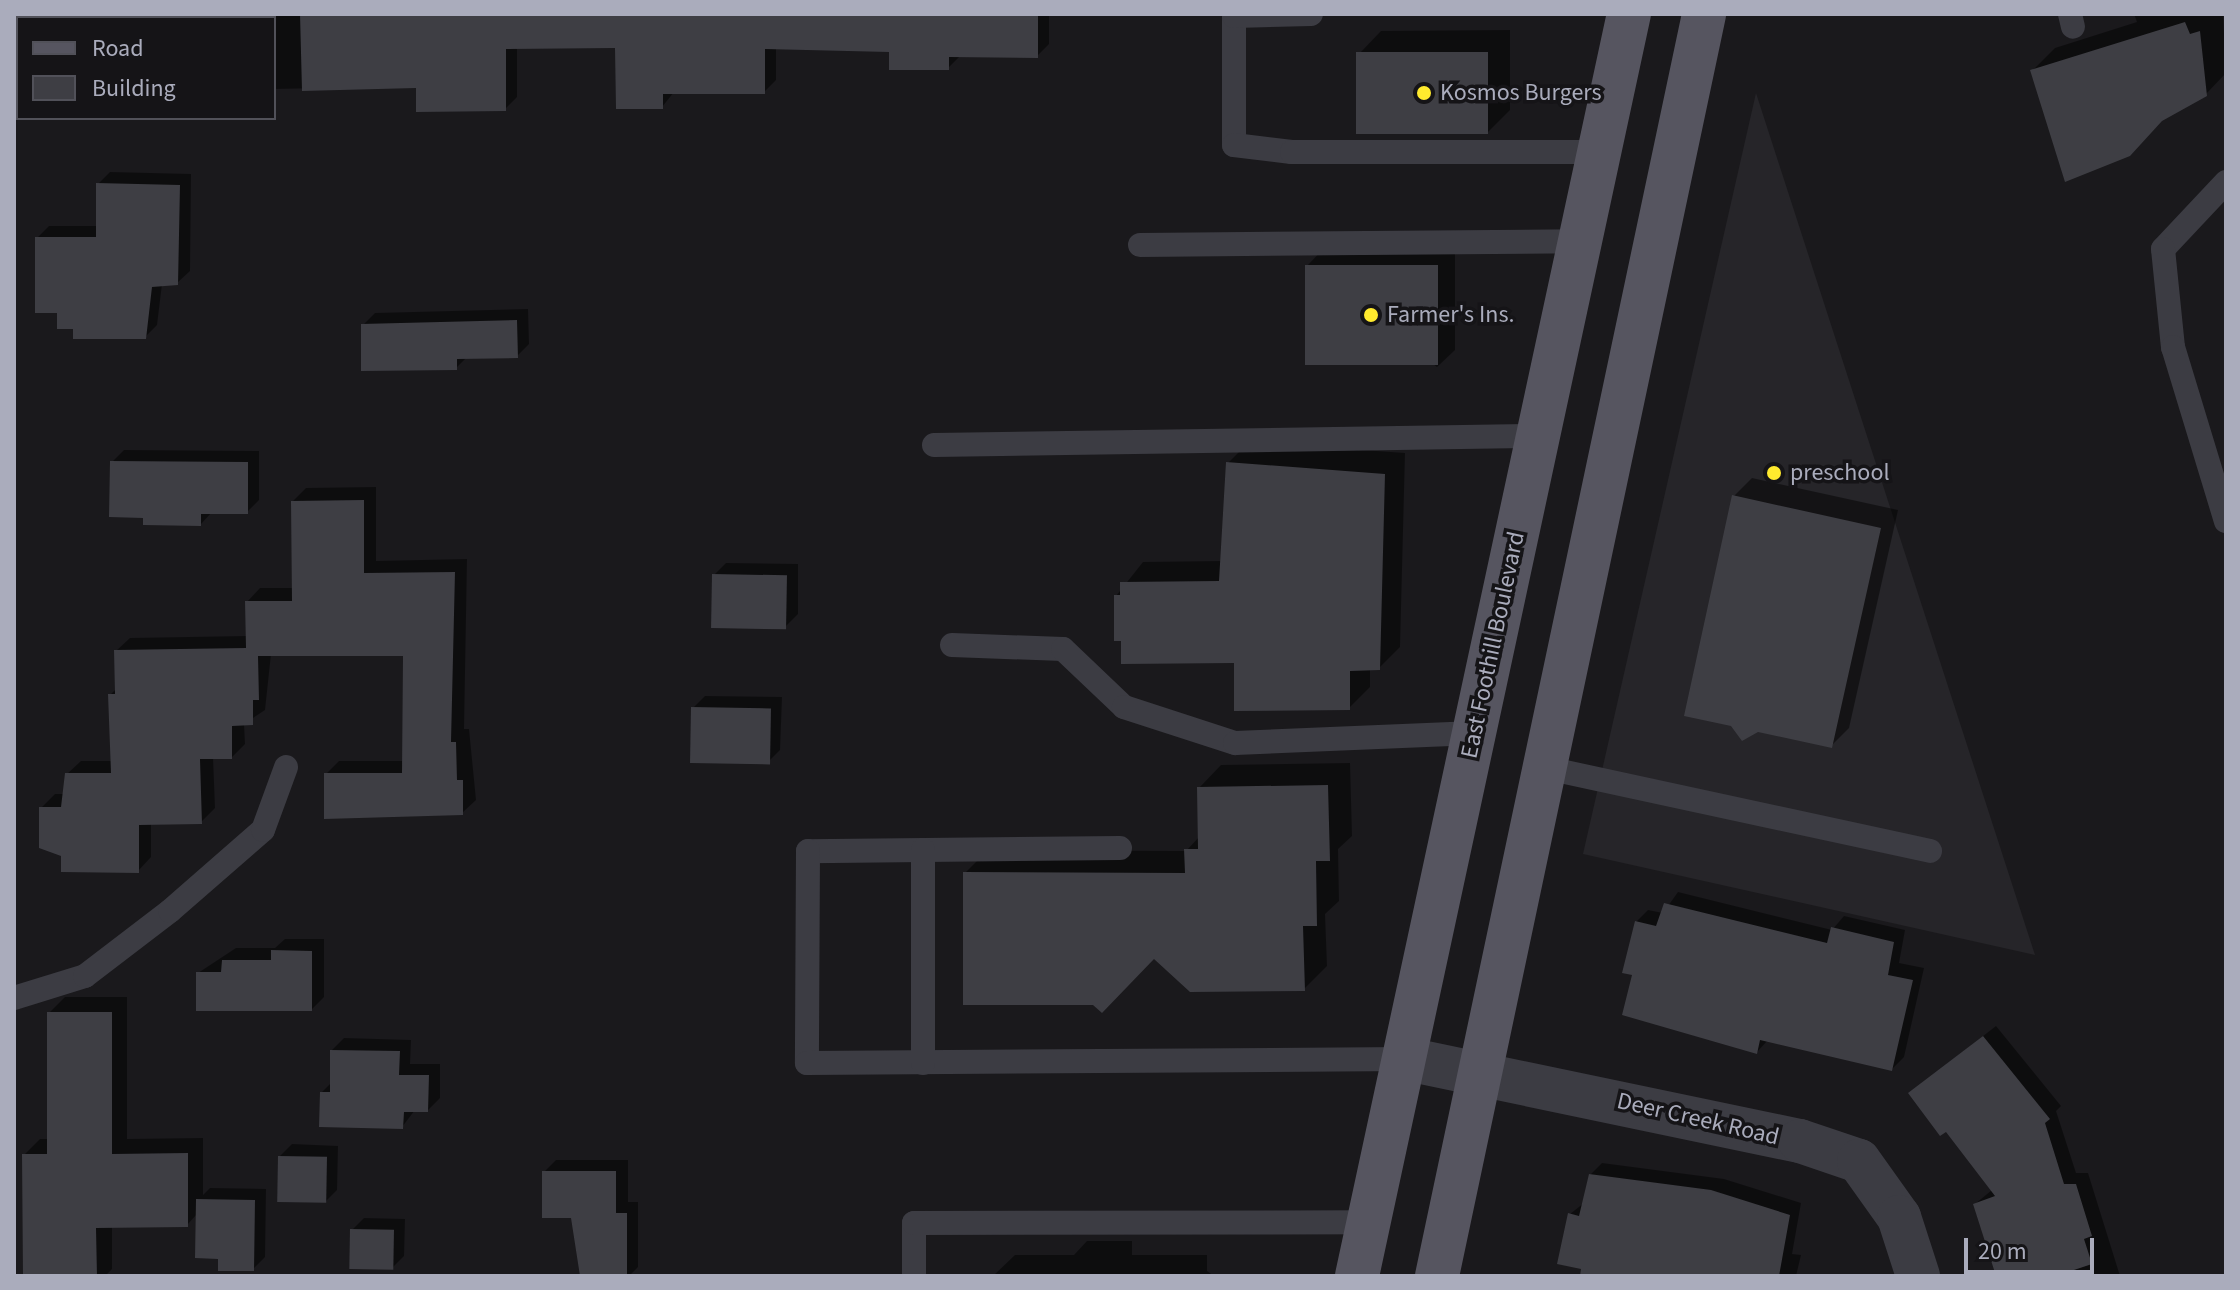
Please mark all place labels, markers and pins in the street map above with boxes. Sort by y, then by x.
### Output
place label: Kosmos Burgers [1440,79,1602,107]
marker: Kosmos Burgers [1415,84,1433,102]
place label: Farmer's Ins. [1387,301,1514,329]
marker: Farmer's Ins. [1362,306,1380,324]
place label: preschool [1790,459,1890,487]
marker: preschool [1765,464,1783,482]

